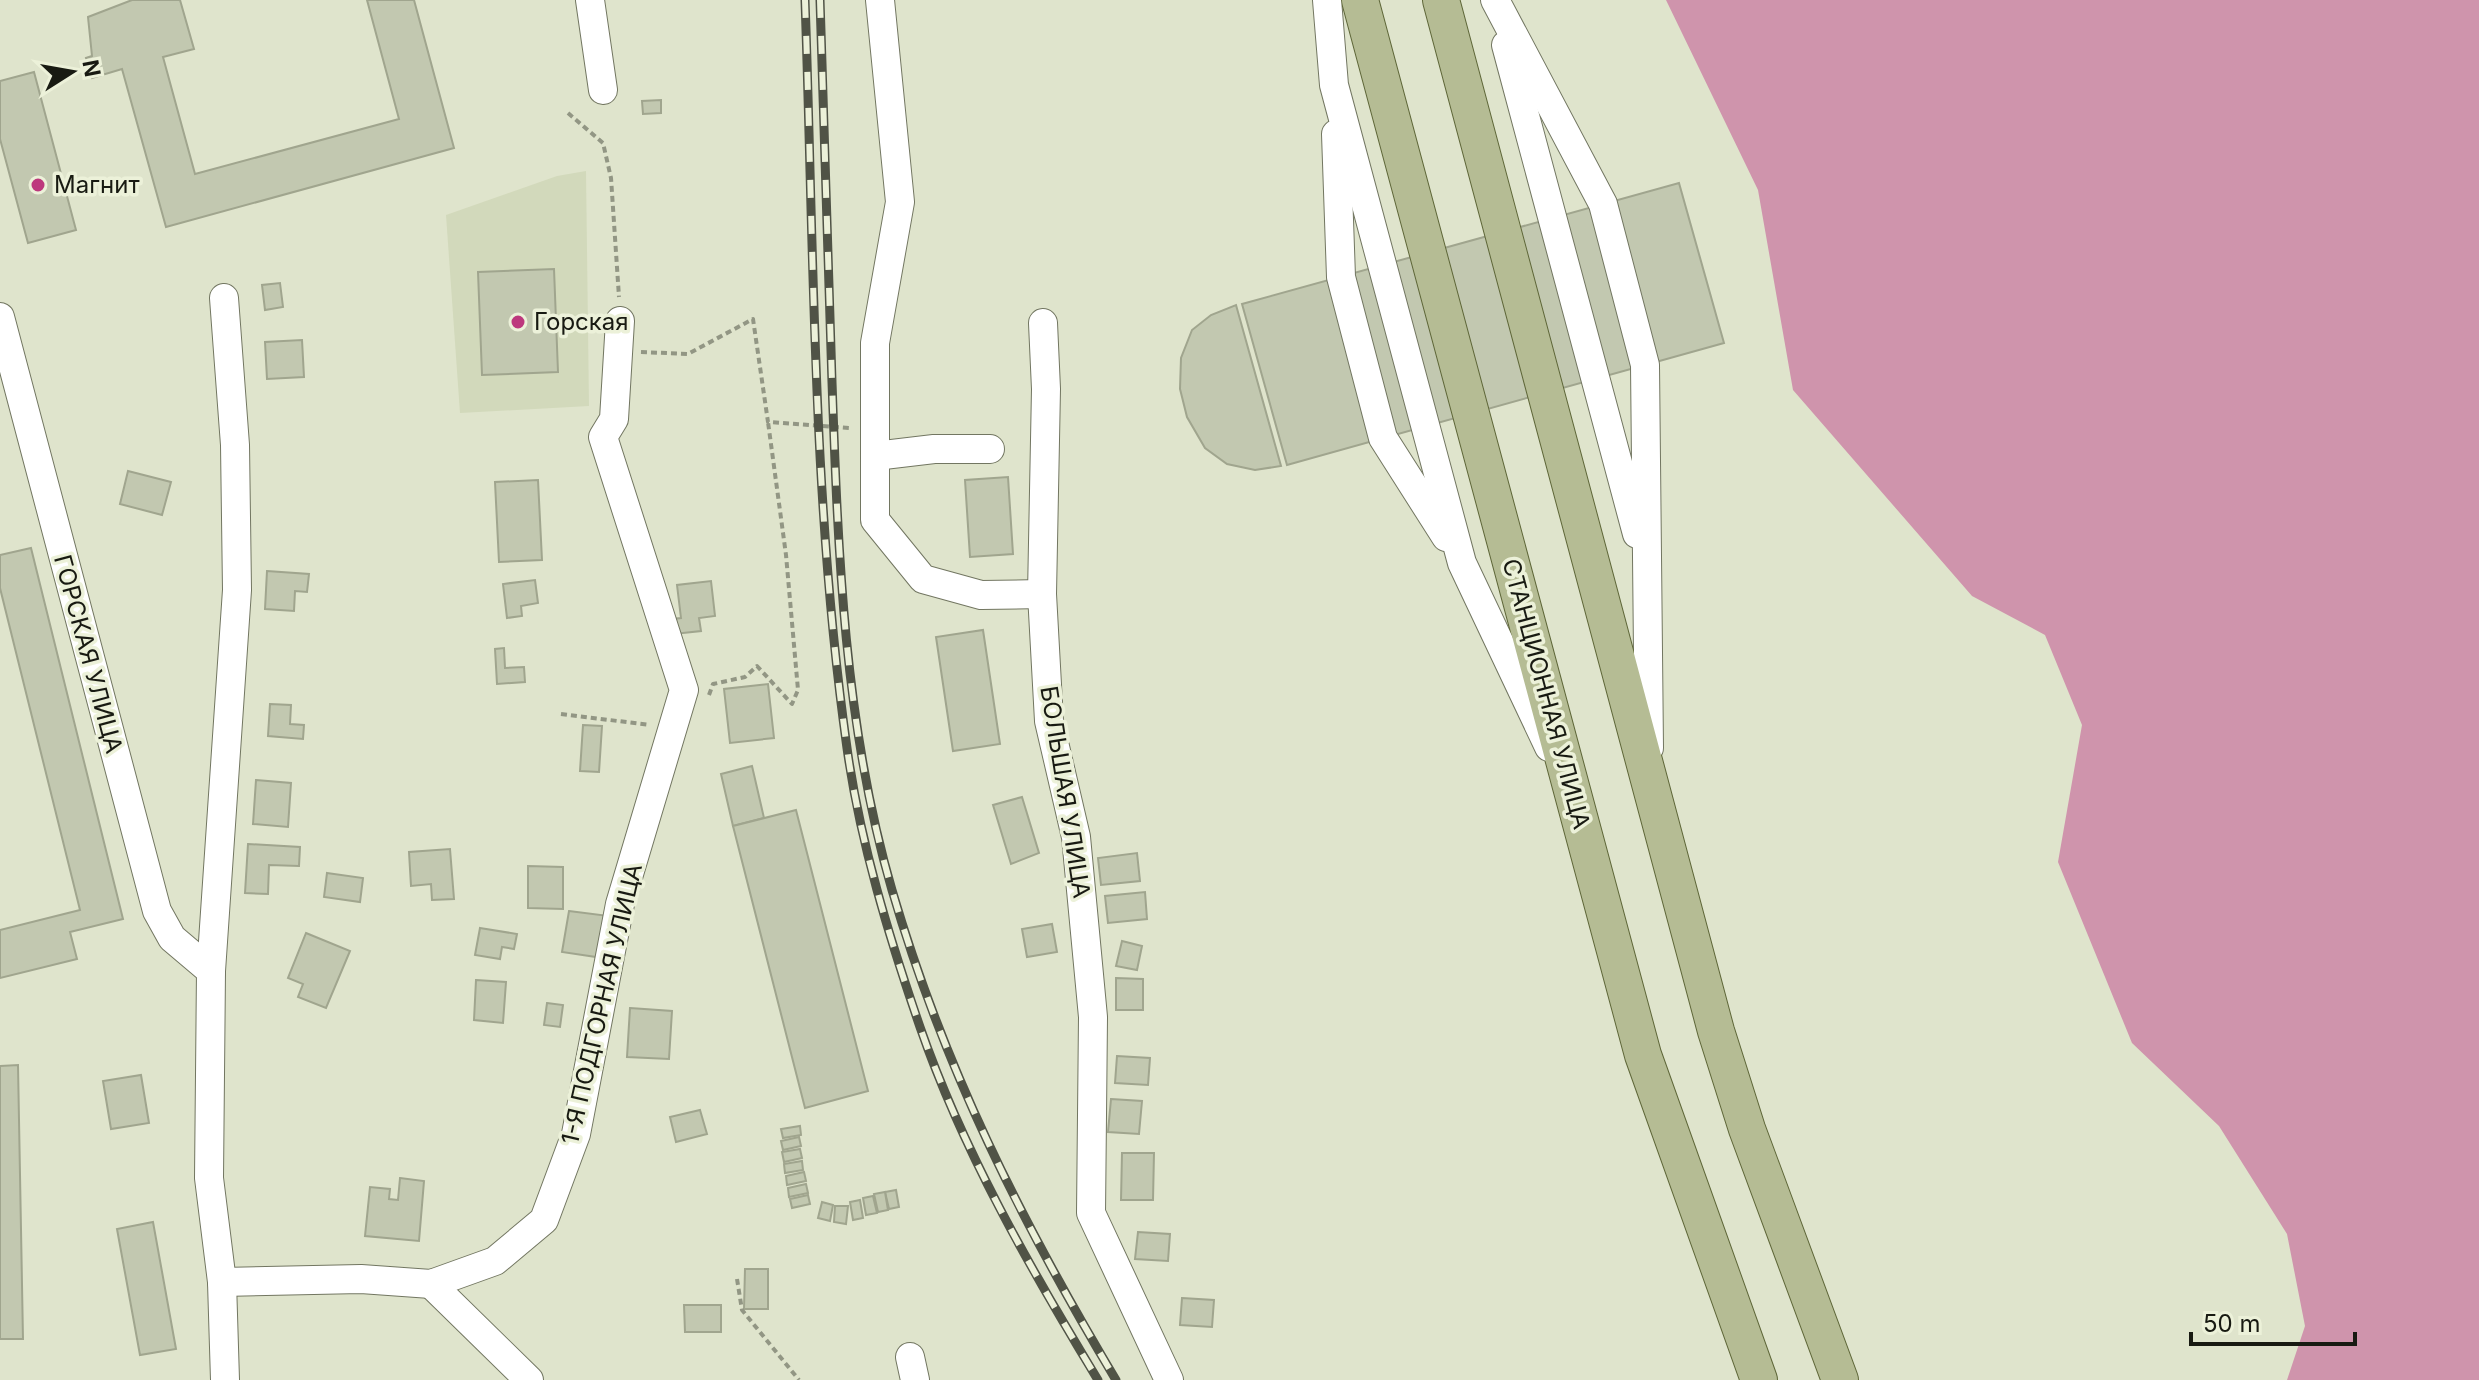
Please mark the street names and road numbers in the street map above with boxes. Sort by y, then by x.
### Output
street label: ГОРСКАЯ УЛИЦА [48,551,129,756]
street label: СТАНЦИОННАЯ УЛИЦА [1496,556,1597,832]
street label: БОЛЬШАЯ УЛИЦА [1034,684,1097,900]
street label: 1-Я ПОДГОРНАЯ УЛИЦА [555,861,648,1147]

